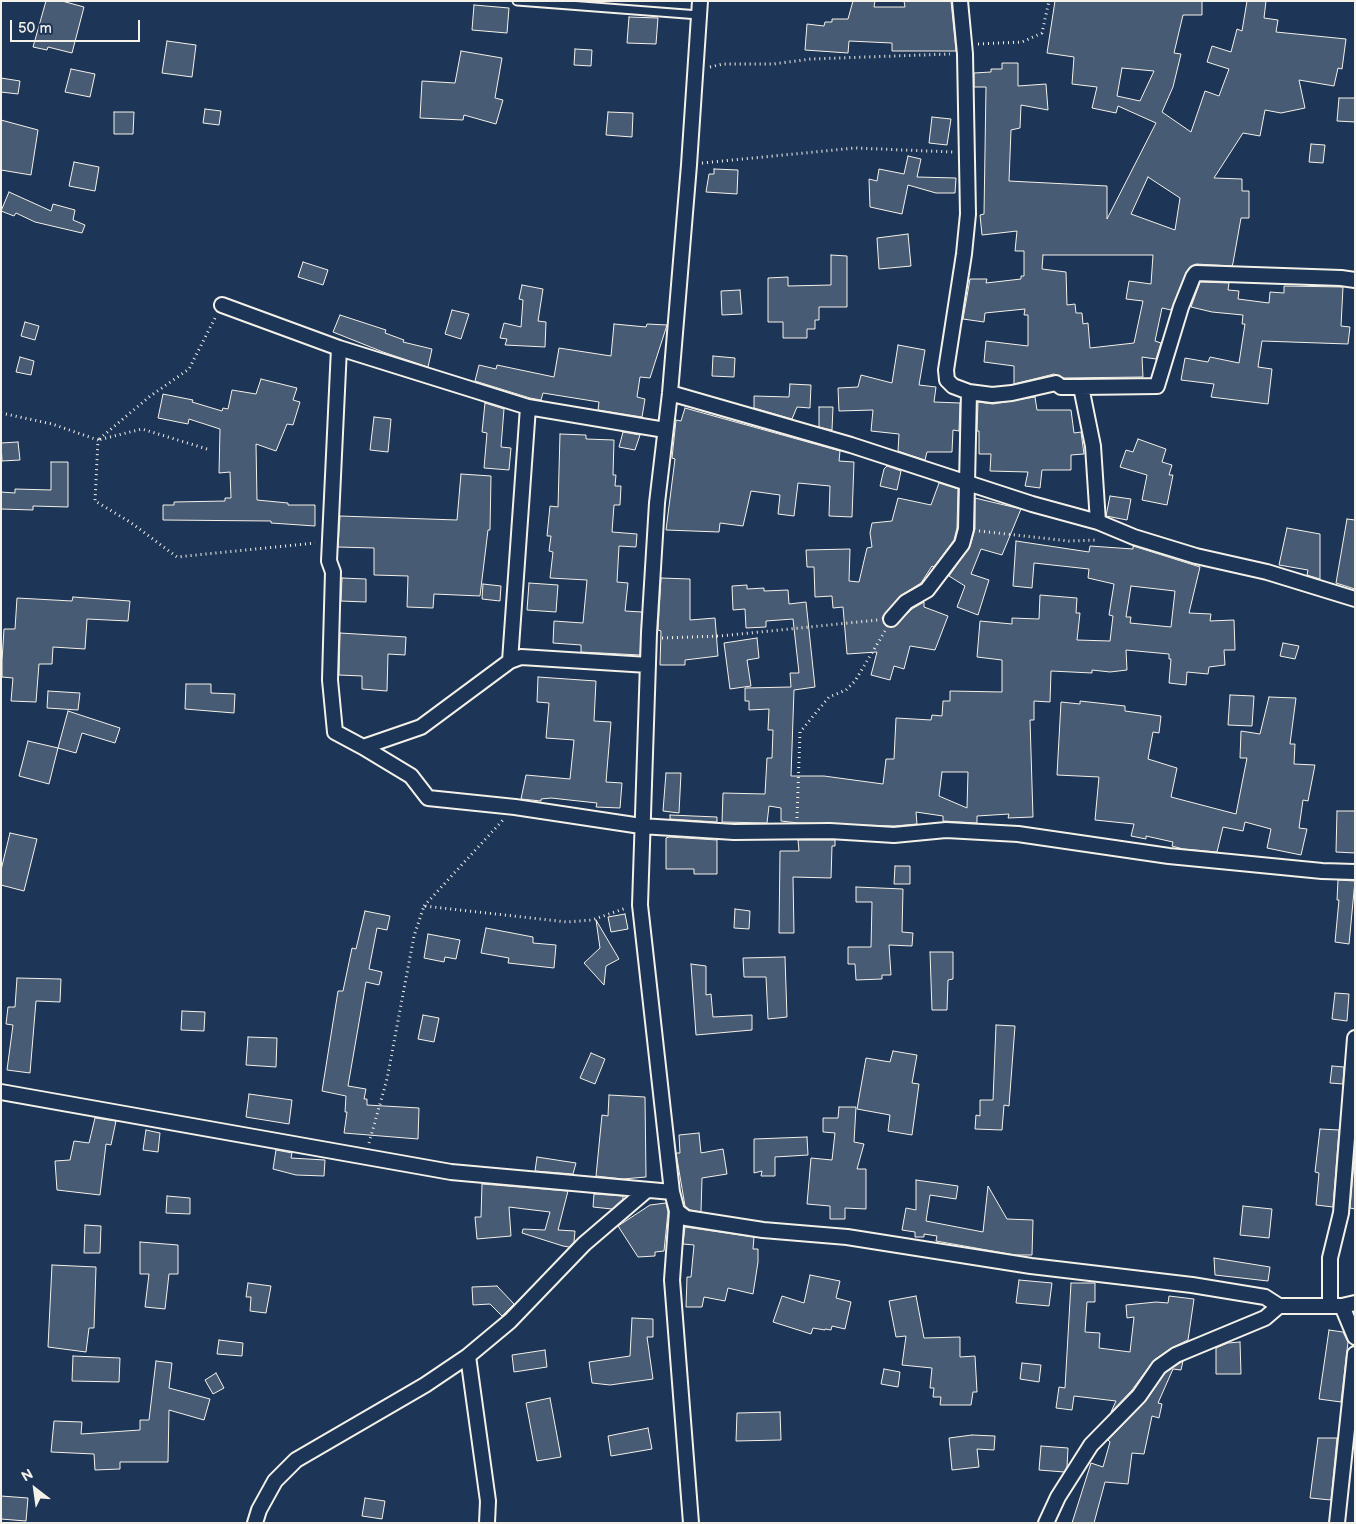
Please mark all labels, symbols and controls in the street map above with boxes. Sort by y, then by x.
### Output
scale bar [12,10,142,42]
text: 50 m [18,19,52,38]
north arrow [10,1464,60,1514]
text: N [18,1466,36,1486]

